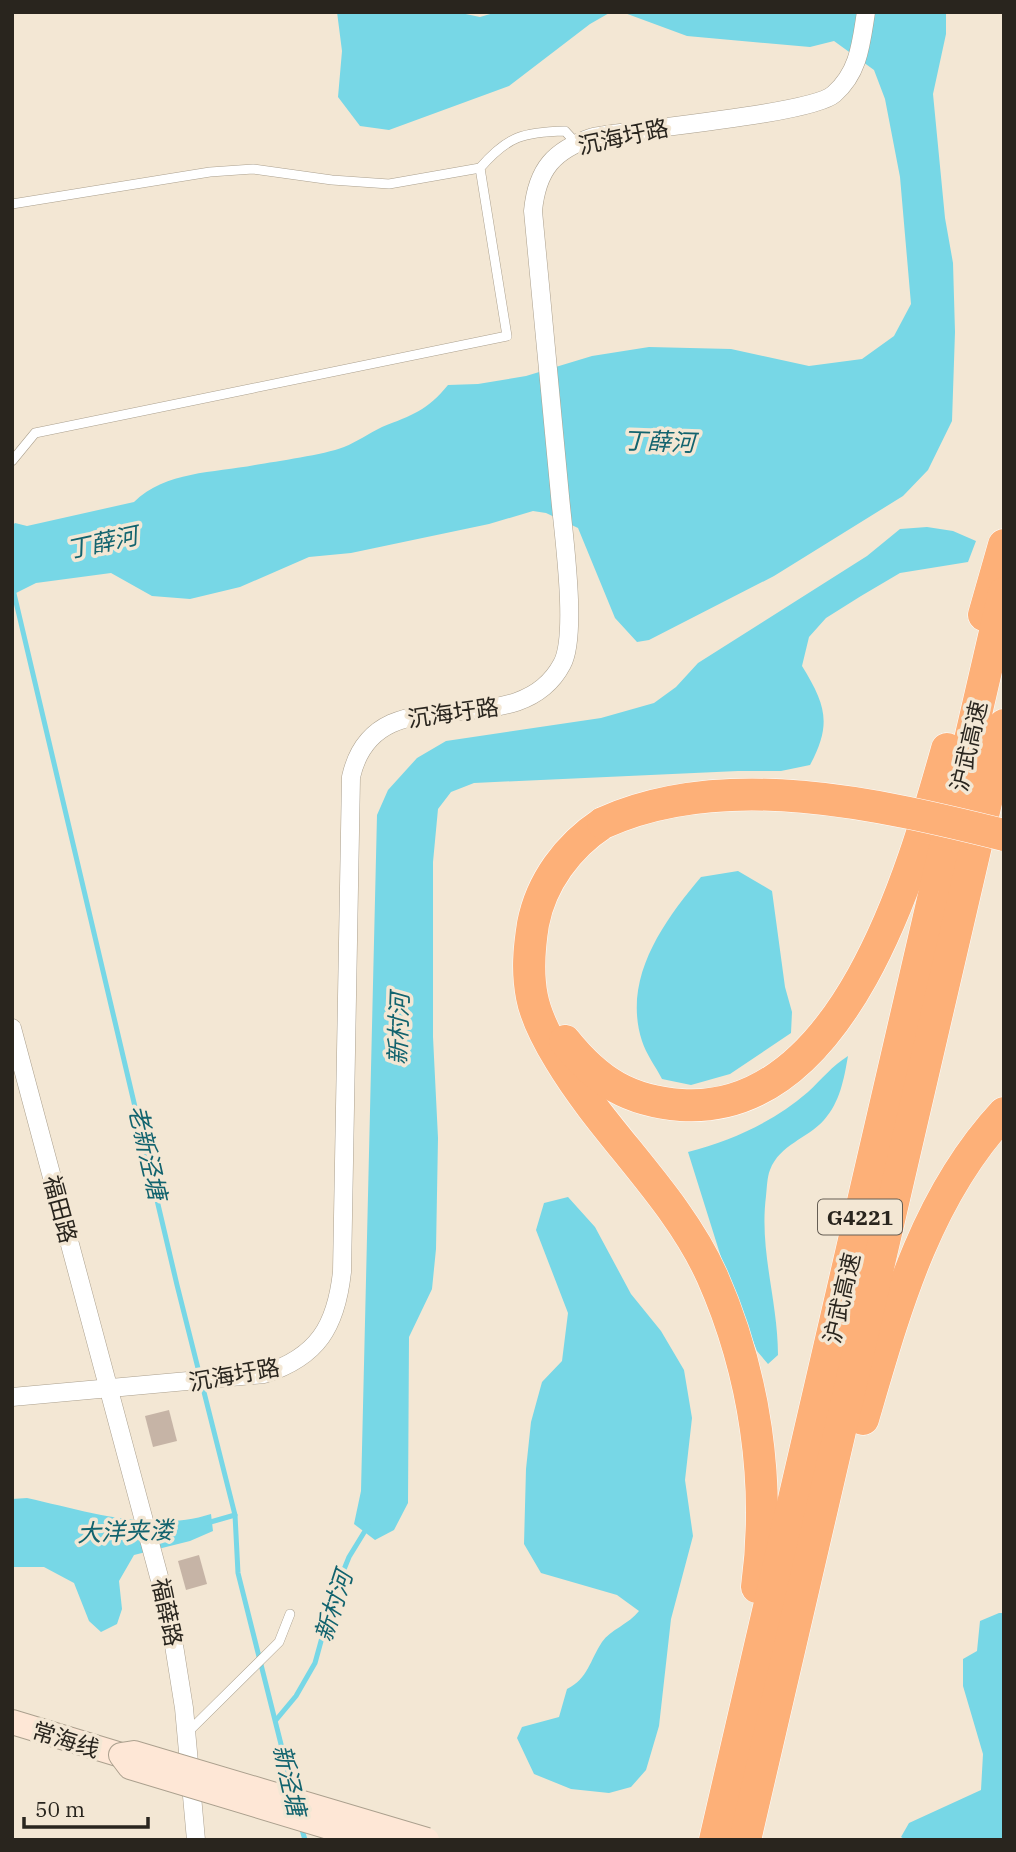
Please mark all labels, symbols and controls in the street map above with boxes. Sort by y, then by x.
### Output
street label: 沉海圩路 [575,112,671,160]
water label: 丁薛河 [622,424,700,458]
water label: 丁薛河 [63,518,144,565]
street label: 沉海圩路 [405,691,501,733]
street label: 沪武高速 [943,698,993,794]
water label: 新村河 [381,988,415,1066]
water label: 老新泾塘 [122,1102,175,1206]
street label: 福田路 [38,1172,84,1246]
road number: G4221 [818,1200,902,1234]
street label: 沪武高速 [816,1250,866,1346]
street label: 沉海圩路 [186,1351,282,1397]
water label: 大洋夹溇 [76,1513,177,1549]
water label: 新村河 [307,1563,361,1645]
street label: 福薛路 [146,1575,190,1649]
street label: 常海线 [29,1715,103,1763]
water label: 新泾塘 [266,1741,315,1823]
scale bar [24,1786,149,1830]
text: 50 m [35,1795,85,1823]

